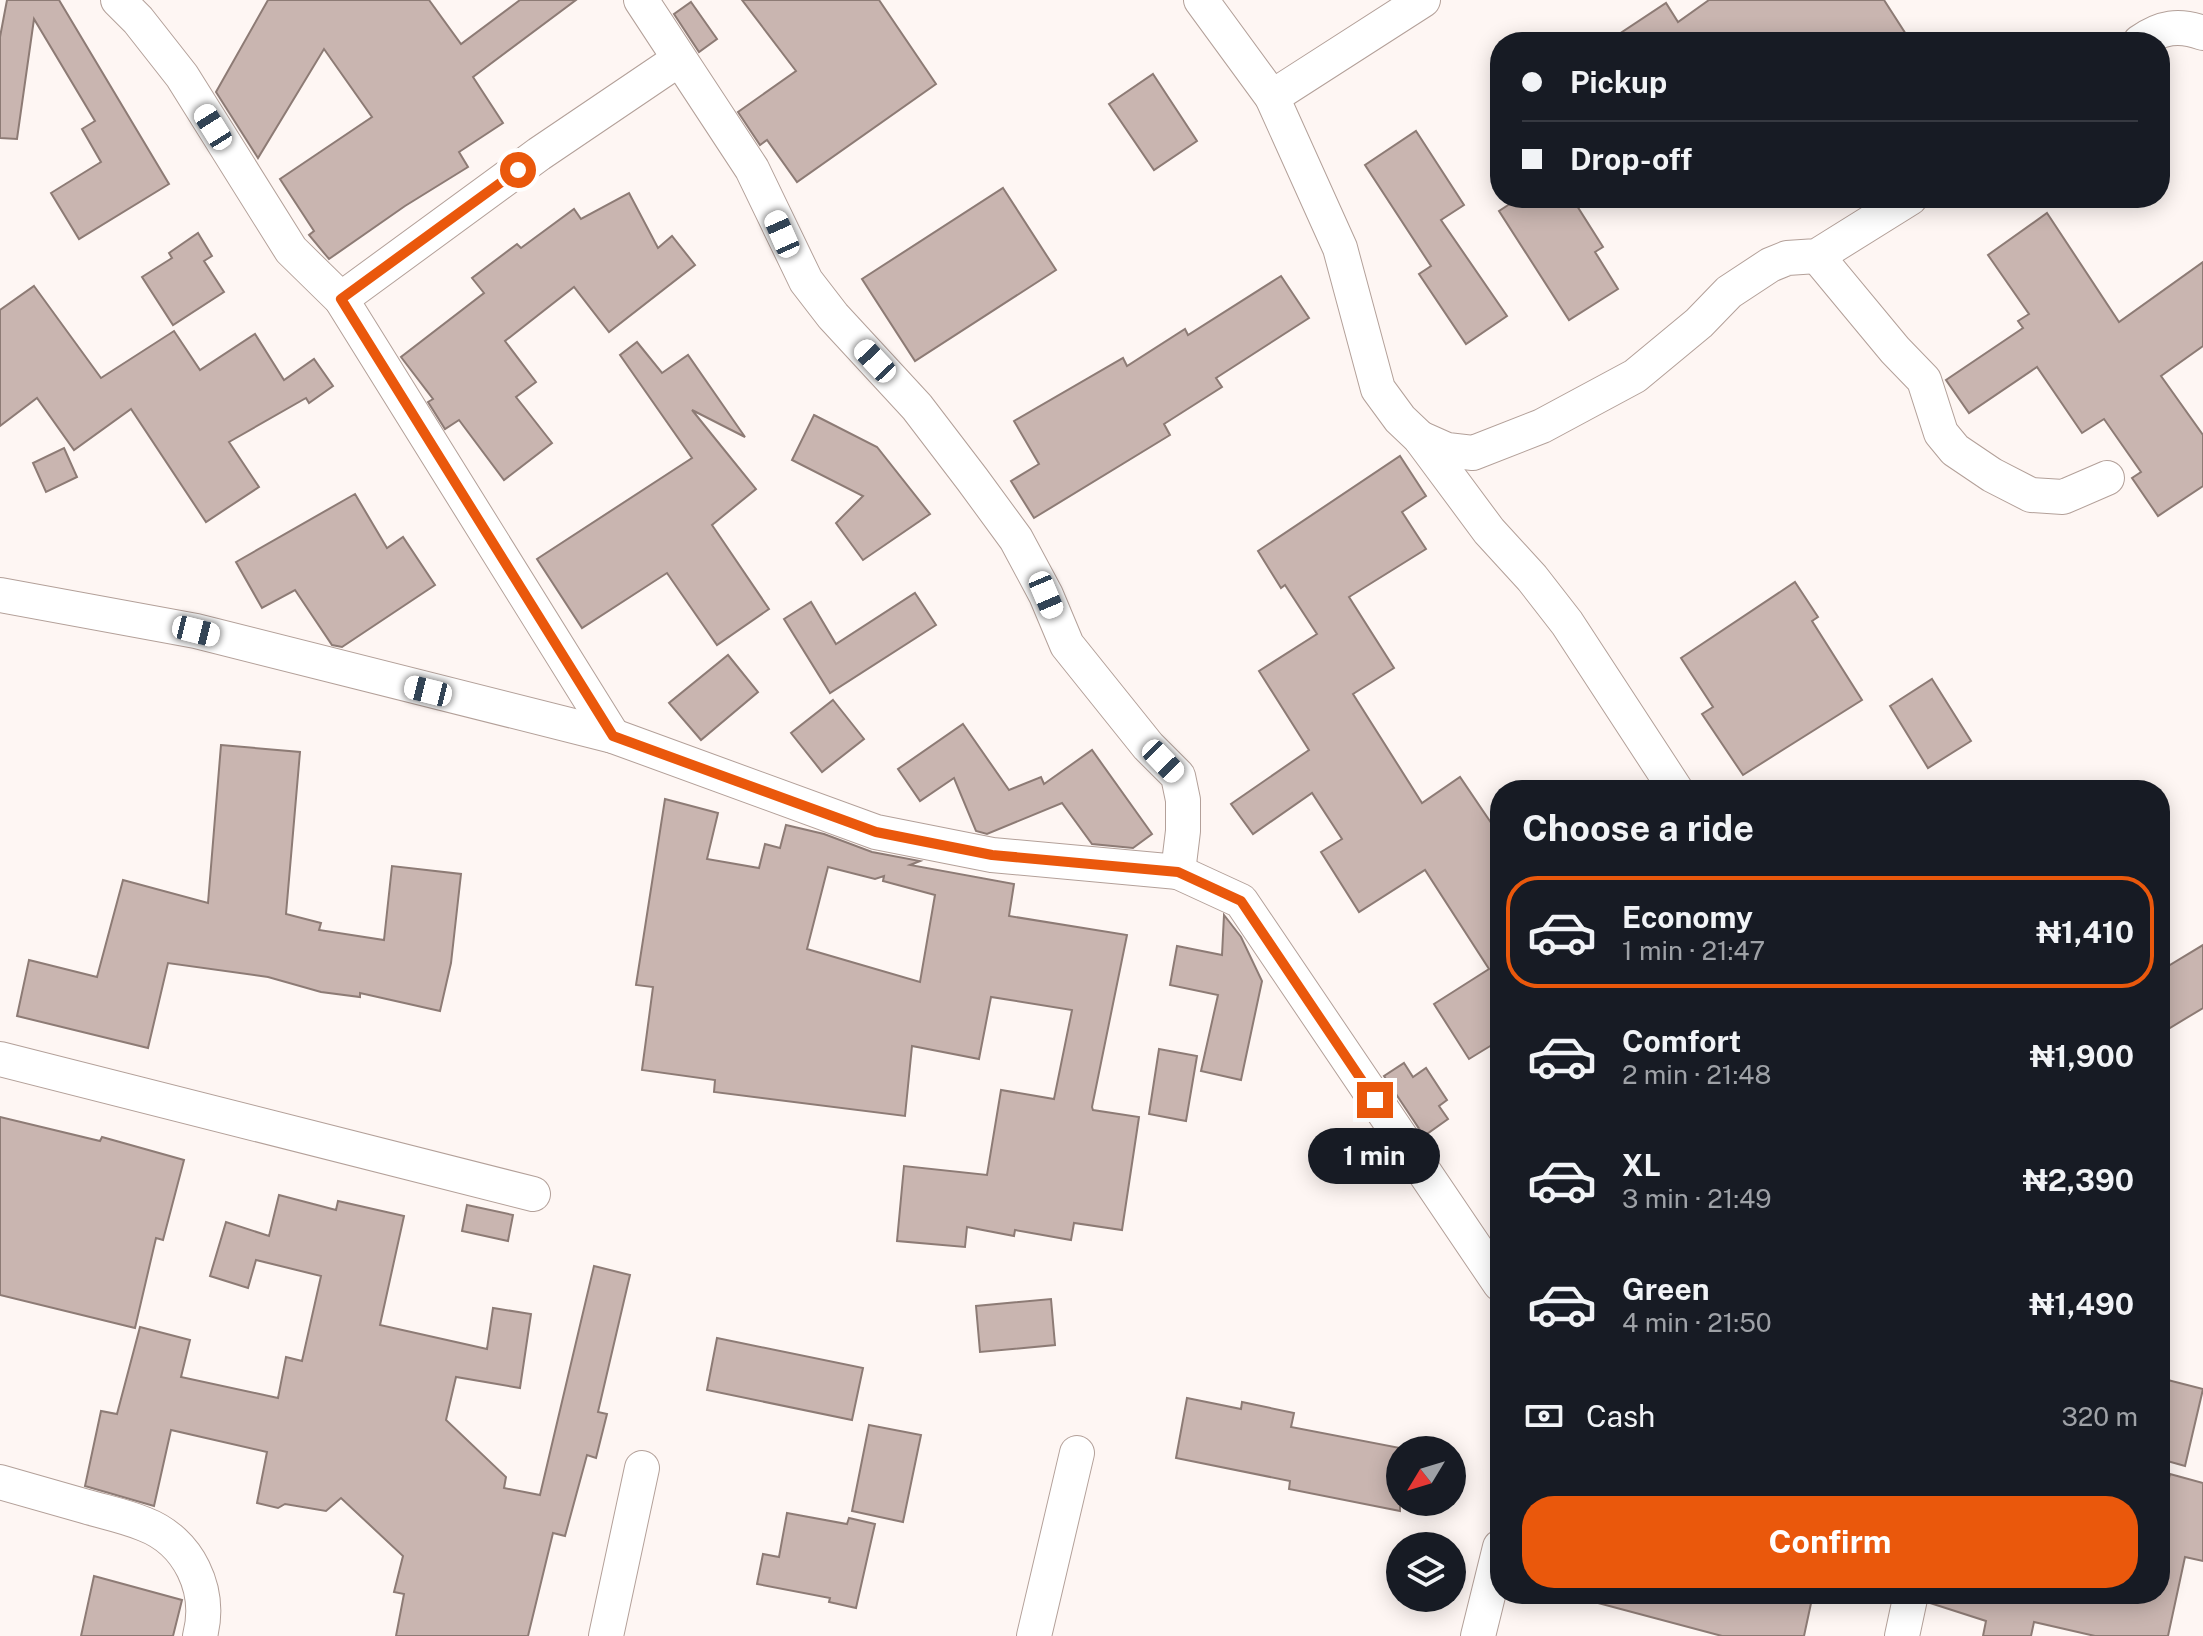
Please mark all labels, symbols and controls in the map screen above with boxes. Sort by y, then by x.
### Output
text: Pickup [1570,64,1667,100]
car [190,100,236,154]
text: Drop-off [1570,141,1692,177]
route start [500,152,536,188]
car [761,207,803,261]
car [850,335,900,387]
car [1026,568,1066,622]
car [170,614,222,648]
car [402,674,454,708]
car [1138,735,1188,787]
text: Choose a ride [1522,807,1754,849]
icon: car [1526,896,1598,968]
text: Economy [1622,899,1753,935]
text: ₦1,410 [2036,914,2134,950]
text: 1 min · 21:47 [1622,935,1765,966]
icon: car [1526,1020,1598,1092]
text: Comfort [1622,1023,1741,1059]
text: ₦1,900 [2030,1038,2134,1074]
text: 2 min · 21:48 [1622,1059,1771,1090]
route end [1357,1082,1393,1118]
callout: 1 min [1309,1128,1441,1184]
text: 1 min [1343,1140,1405,1171]
icon: car [1526,1144,1598,1216]
text: XL [1622,1147,1661,1183]
text: ₦2,390 [2023,1162,2134,1198]
text: 3 min · 21:49 [1622,1183,1772,1214]
icon: car [1526,1268,1598,1340]
text: Green [1622,1271,1709,1307]
text: ₦1,490 [2029,1286,2134,1322]
text: 4 min · 21:50 [1622,1307,1772,1338]
icon: cash [1522,1394,1566,1438]
text: Cash [1586,1398,1655,1434]
text: 320 m [2061,1401,2138,1432]
north arrow [1386,1436,1466,1516]
map controls [1386,1436,1466,1612]
button: Confirm [1522,1496,2138,1588]
button: layers [1386,1532,1466,1612]

